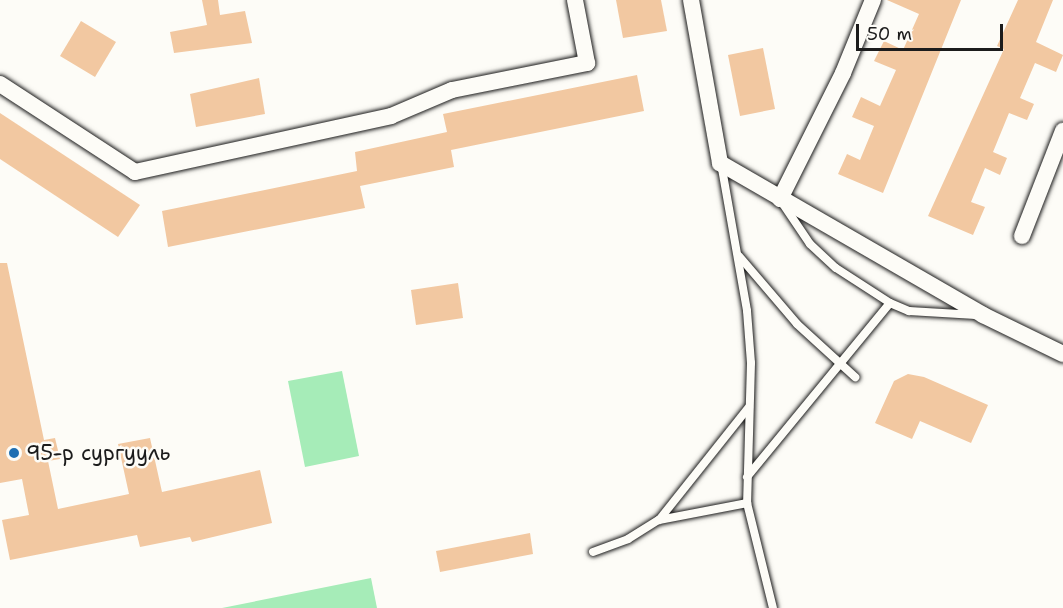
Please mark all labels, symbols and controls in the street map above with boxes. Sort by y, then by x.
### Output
scale bar [859,12,1006,50]
text: 50 m [867,22,912,46]
place label: 95-р сургууль [26,440,170,466]
marker: 95-р сургууль [7,446,21,460]

